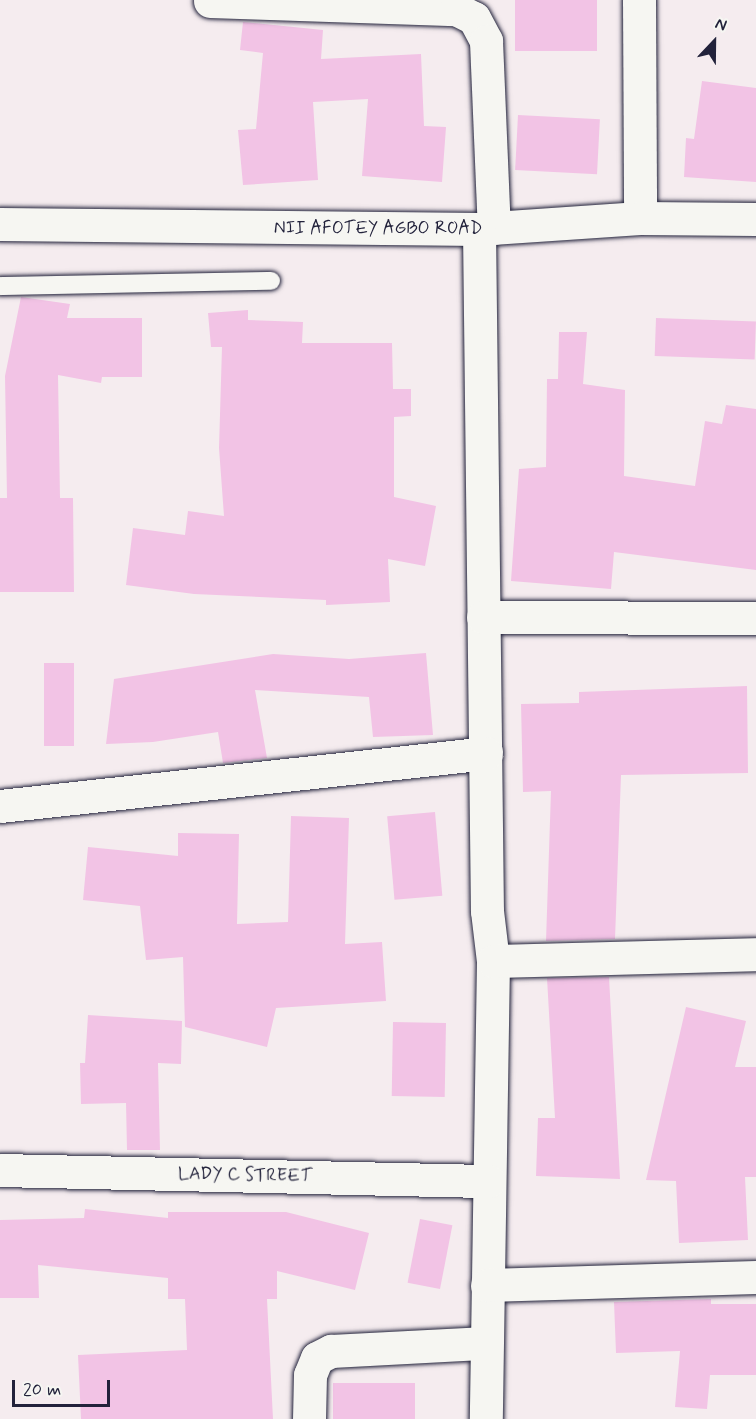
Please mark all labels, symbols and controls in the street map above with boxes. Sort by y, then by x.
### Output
north arrow [684,12,744,72]
text: N [712,13,730,37]
street label: NII AFOTEY AGBO ROAD [276,217,480,239]
street label: LADY C STREET [177,1163,313,1187]
scale bar [15,1368,112,1406]
text: 20 m [23,1378,61,1402]

